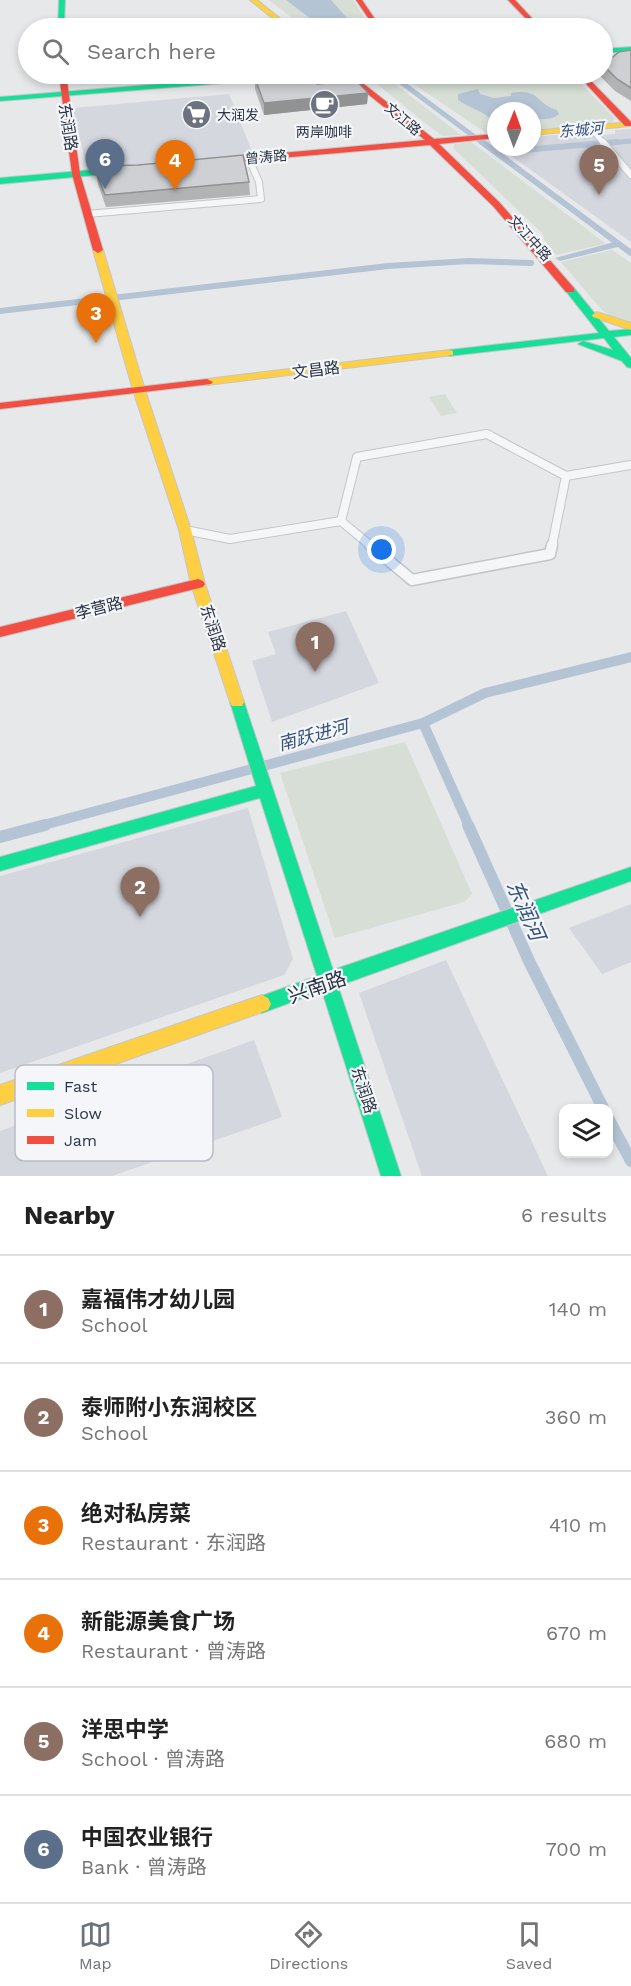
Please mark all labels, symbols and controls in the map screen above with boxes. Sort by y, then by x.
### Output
search box [18,18,613,84]
icon: search [39,35,72,68]
text: Search here [87,39,216,64]
cafe icon: 两岸咖啡 [308,89,340,121]
supermarket icon: 大润发 [180,99,212,131]
street label: 文江路 [382,99,424,139]
street label: 东润路 [55,102,81,152]
north arrow [487,102,541,156]
place label: 大润发 [217,107,259,123]
water label: 东城河 [558,119,607,141]
place label: 两岸咖啡 [296,124,352,140]
pin: 6 [86,140,124,189]
pin: 4 [156,140,195,190]
pin: 5 [580,146,618,195]
street label: 曾涛路 [244,147,288,167]
street label: 文江中路 [505,212,555,264]
pin: 3 [76,294,116,343]
street label: 文昌路 [291,358,341,382]
your location [367,535,396,564]
street label: 李营路 [73,593,125,623]
street label: 东润路 [197,602,229,654]
pin: 1 [296,622,334,672]
water label: 南跃进河 [276,715,353,754]
pin: 2 [120,868,160,917]
water label: 东润河 [502,876,552,948]
street label: 兴南路 [285,966,349,1008]
street label: 东润路 [348,1064,380,1116]
legend [15,1065,213,1161]
text: Fast [64,1077,97,1096]
text: Slow [64,1104,102,1123]
map controls [559,1104,613,1158]
button: layers [559,1104,613,1158]
text: Jam [64,1131,97,1150]
text: Nearby [24,1200,115,1230]
text: 6 results [521,1203,607,1227]
text: 嘉福伟才幼儿园 [81,1287,235,1312]
text: 1 [39,1297,48,1321]
text: 140 m [549,1297,607,1321]
text: School [81,1313,148,1337]
text: 泰师附小东润校区 [81,1395,257,1420]
text: 2 [38,1405,49,1429]
text: 360 m [545,1405,607,1429]
text: School [81,1421,148,1445]
text: 绝对私房菜 [81,1501,191,1526]
text: 3 [38,1513,49,1537]
text: 410 m [549,1513,607,1537]
text: Restaurant · 东润路 [81,1531,266,1555]
text: 新能源美食广场 [81,1609,235,1634]
text: 4 [37,1621,50,1645]
text: 670 m [546,1621,607,1645]
text: Restaurant · 曾涛路 [81,1639,266,1663]
text: 洋思中学 [81,1717,169,1742]
text: 5 [38,1729,49,1753]
text: 680 m [544,1729,607,1753]
text: School · 曾涛路 [81,1747,225,1771]
text: 中国农业银行 [81,1825,213,1850]
text: 6 [37,1837,50,1861]
text: 700 m [545,1837,607,1861]
text: Bank · 曾涛路 [81,1855,207,1879]
tab: Map [79,1918,112,1973]
tab: Directions [269,1918,348,1973]
tab: Saved [506,1918,552,1973]

